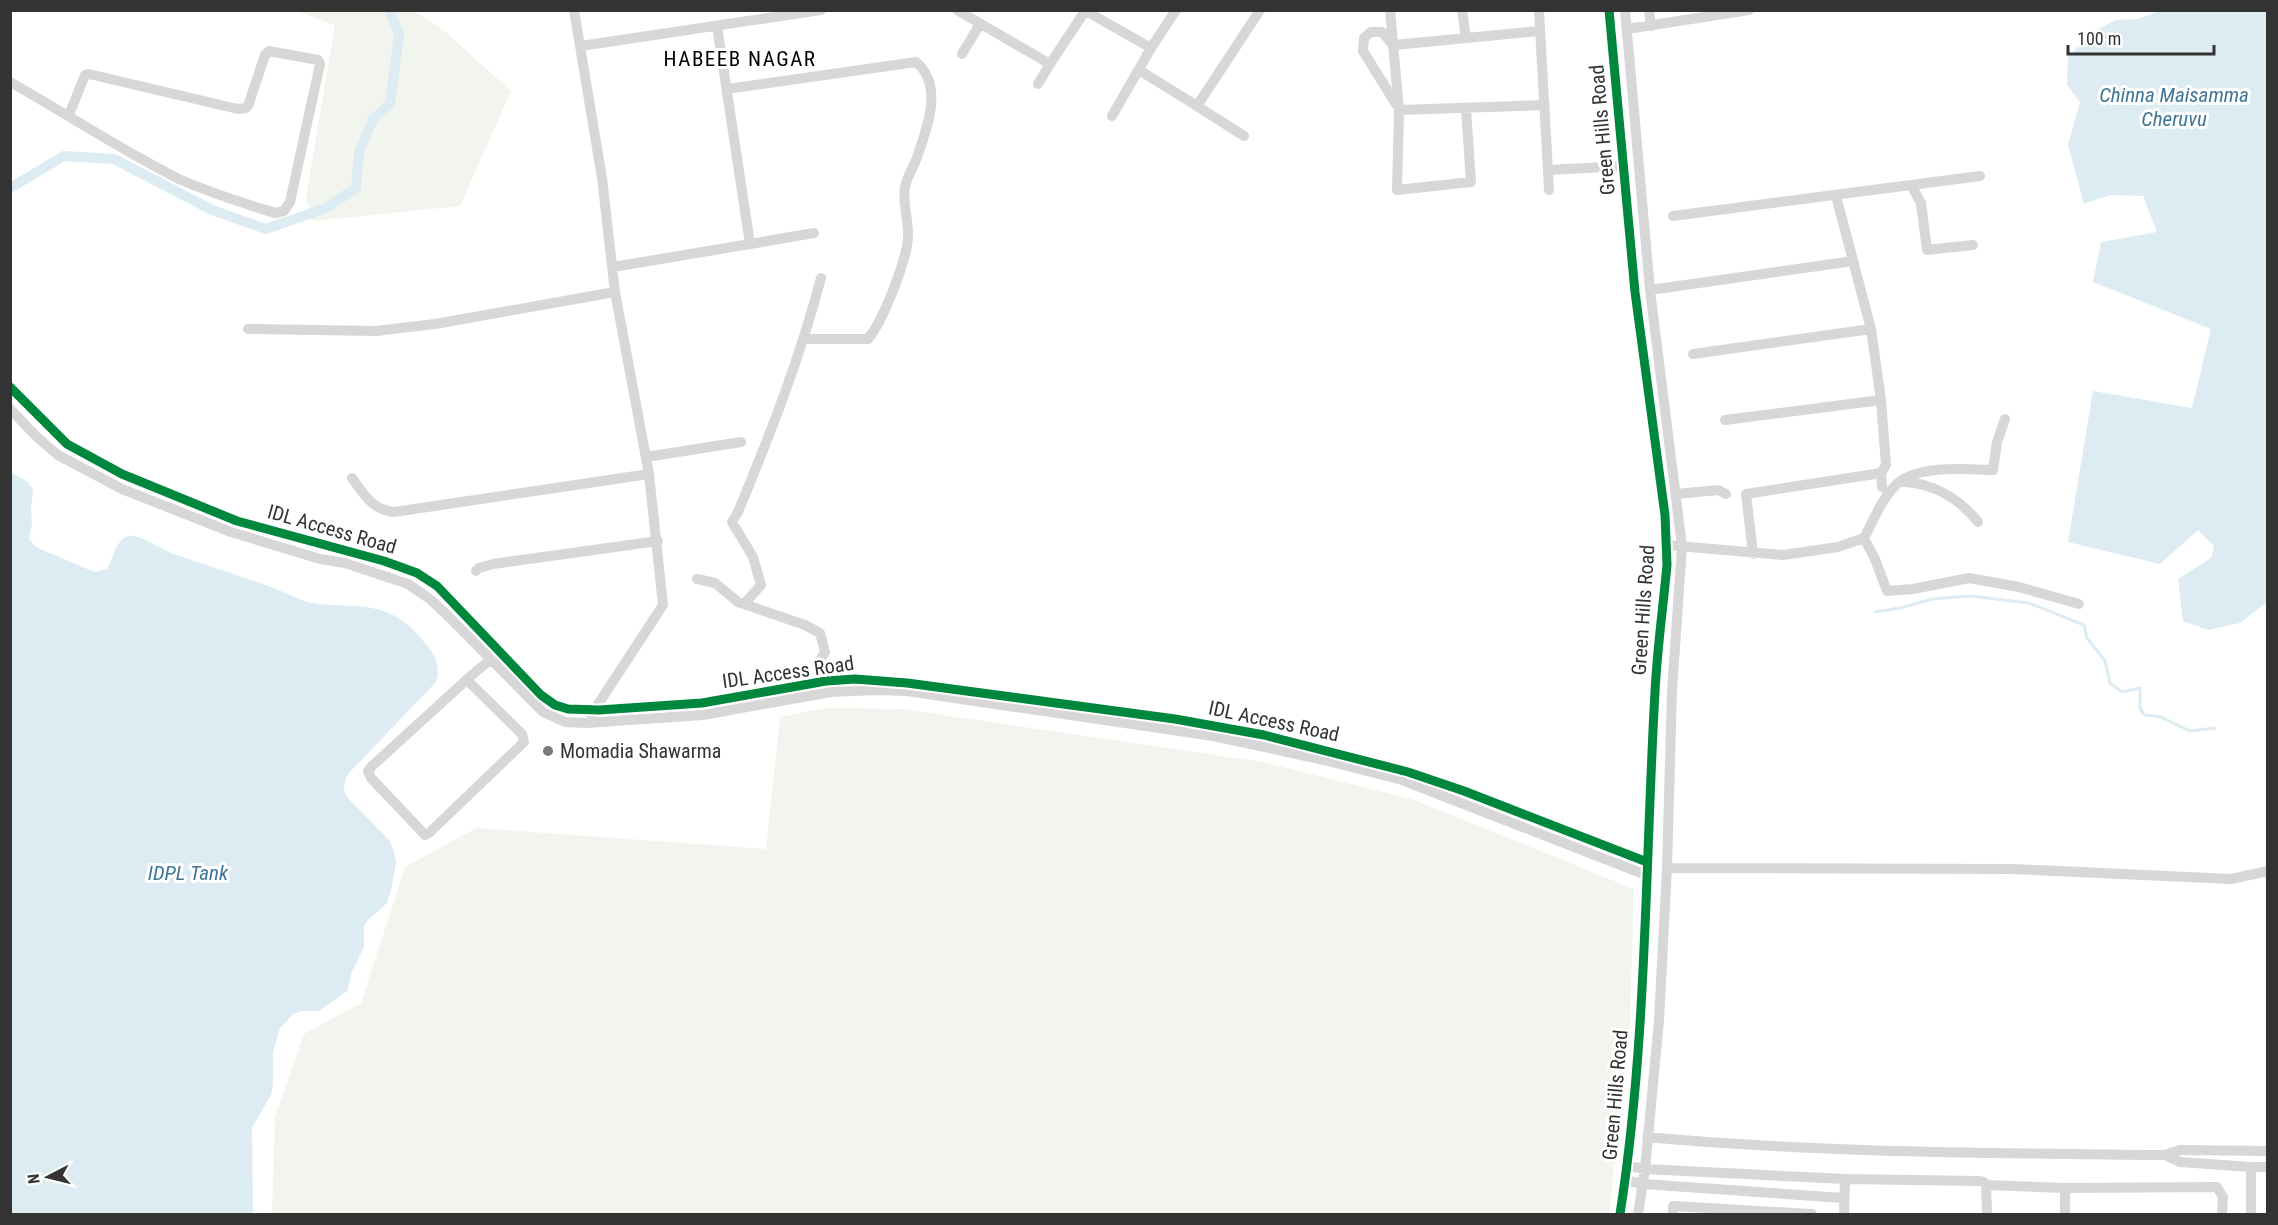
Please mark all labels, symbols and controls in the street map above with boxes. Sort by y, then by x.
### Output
scale bar [2068,18,2214,56]
text: 100 m [2077,28,2121,49]
district label: HABEEB NAGAR [664,47,816,71]
street label: Green Hills Road [1584,64,1620,196]
water label: Chinna Maisamma Cheruvu [2099,83,2249,131]
street label: IDL Access Road [265,499,399,559]
street label: Green Hills Road [1626,544,1660,676]
street label: IDL Access Road [721,651,855,693]
street label: IDL Access Road [1207,695,1341,747]
place label: Momadia Shawarma [560,739,721,763]
marker: Momadia Shawarma [541,744,555,758]
water label: IDPL Tank [148,861,229,885]
street label: Green Hills Road [1597,1029,1633,1161]
north arrow [18,1147,78,1207]
text: N [24,1173,44,1185]

